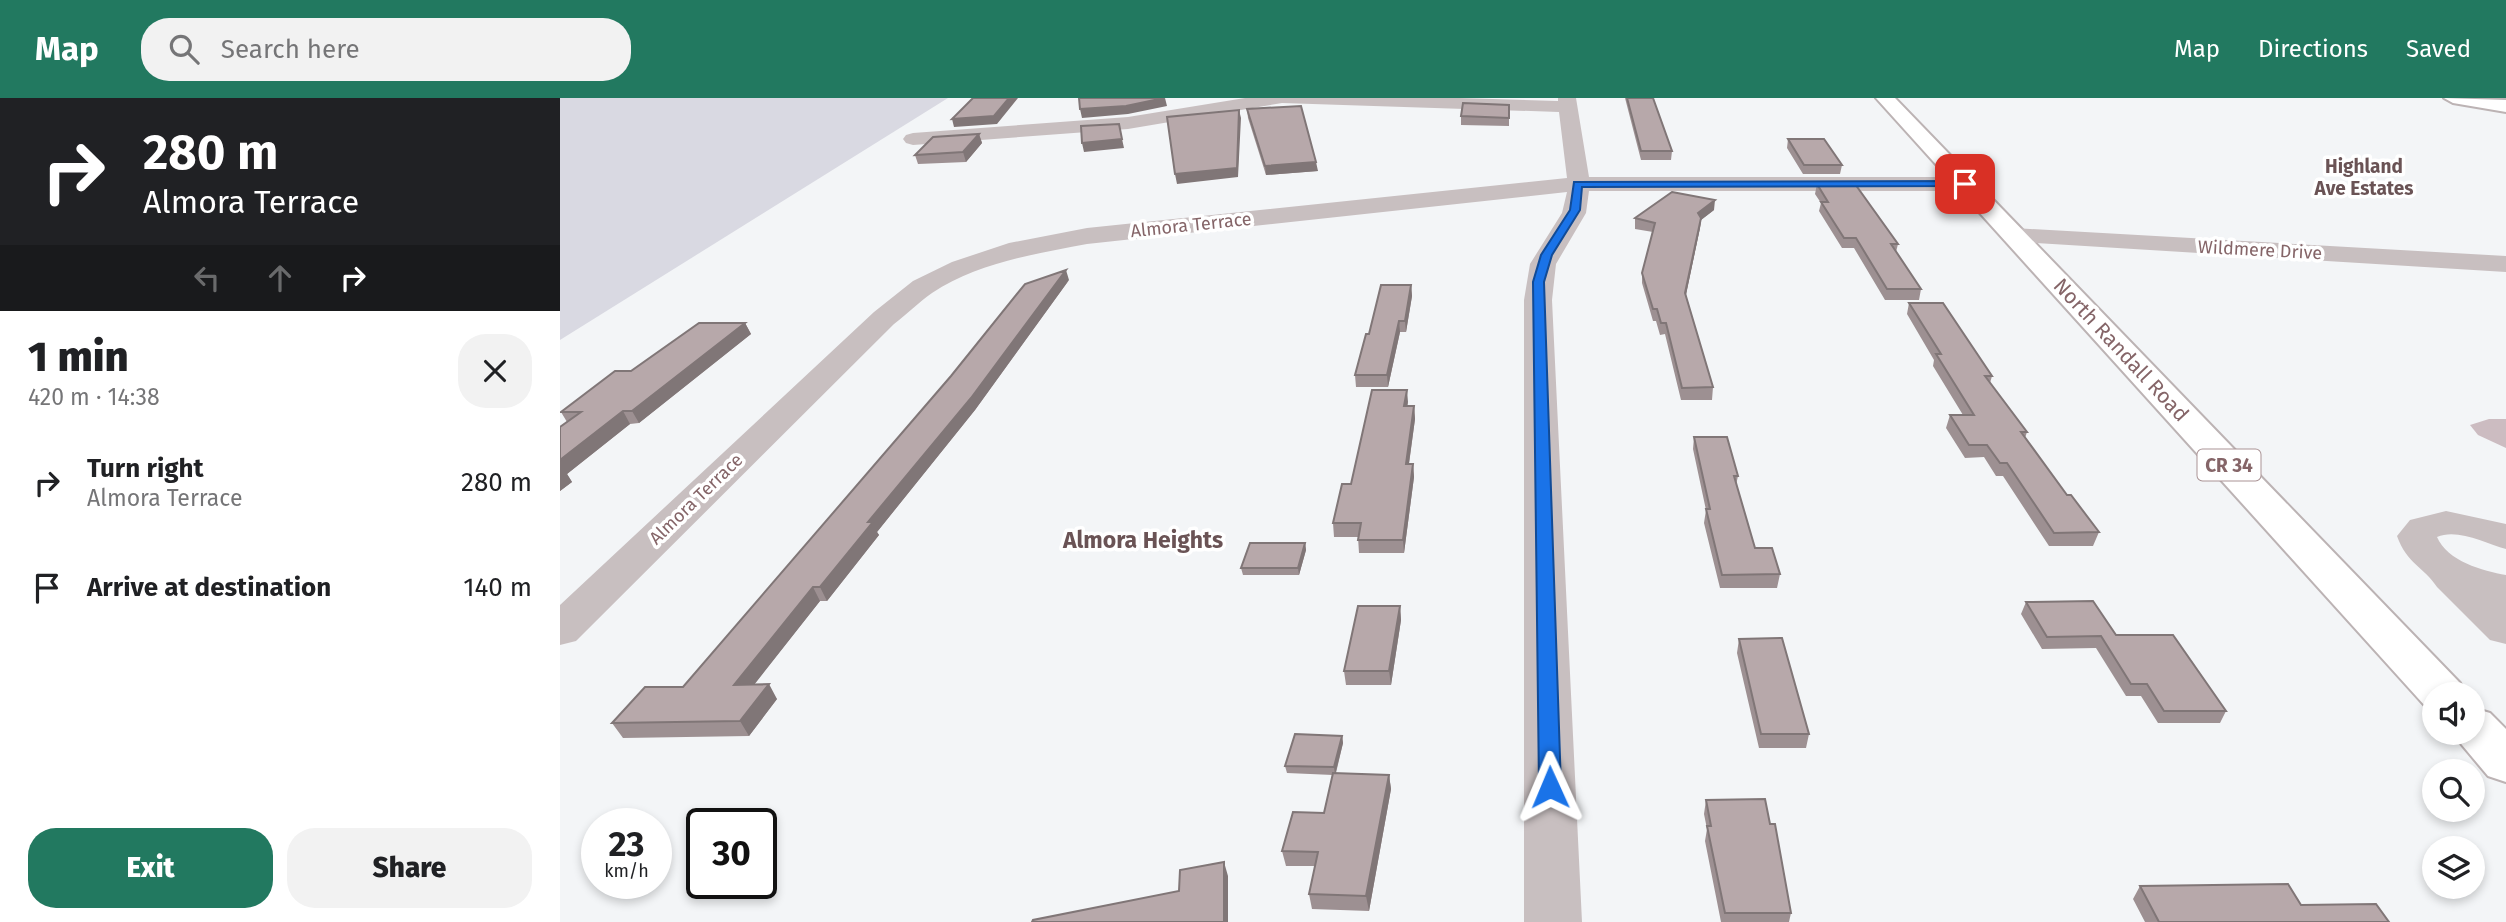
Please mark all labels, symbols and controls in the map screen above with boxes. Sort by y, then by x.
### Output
search box [141,18,631,81]
text: Map [35,29,99,69]
icon: search [165,30,203,68]
text: Search here [221,34,360,65]
text: Map [2174,35,2220,63]
text: Directions [2258,35,2368,63]
text: Saved [2406,35,2471,63]
text: 280 m [143,123,279,182]
icon: right [28,126,119,217]
pin [1935,154,1995,214]
district label: Highland Ave Estates [2313,155,2414,200]
icon: arrive [1946,165,1984,203]
text: Almora Terrace [143,183,359,221]
street label: Almora Terrace [1129,208,1253,242]
street label: Wildmere Drive [2197,236,2323,264]
icon: left [188,259,226,297]
icon: ahead [261,259,299,297]
icon: right [334,259,372,297]
street label: North Randall Road [2048,273,2194,427]
text: 1 min [28,332,129,382]
button: close [458,334,532,408]
text: 420 m · 14:38 [28,383,160,411]
street label: Almora Terrace [645,449,747,549]
road number: CR 34 [2198,450,2260,480]
text: Turn right [87,453,204,484]
icon: right [28,464,66,502]
text: 280 m [461,467,532,498]
text: Almora Terrace [87,484,242,512]
district label: Almora Heights [1062,526,1223,554]
icon: arrive [28,569,66,607]
text: Arrive at destination [87,572,331,603]
text: 140 m [463,572,532,603]
map controls [2422,682,2485,899]
button: sound [2422,682,2485,745]
position arrow [1513,750,1587,824]
button: search [2422,759,2485,822]
speed limit sign: 30 [686,808,777,899]
text: 23 [608,823,645,865]
button: Exit [28,828,273,908]
button: Share [287,828,532,908]
button: layers [2422,836,2485,899]
text: km/h [604,860,649,882]

